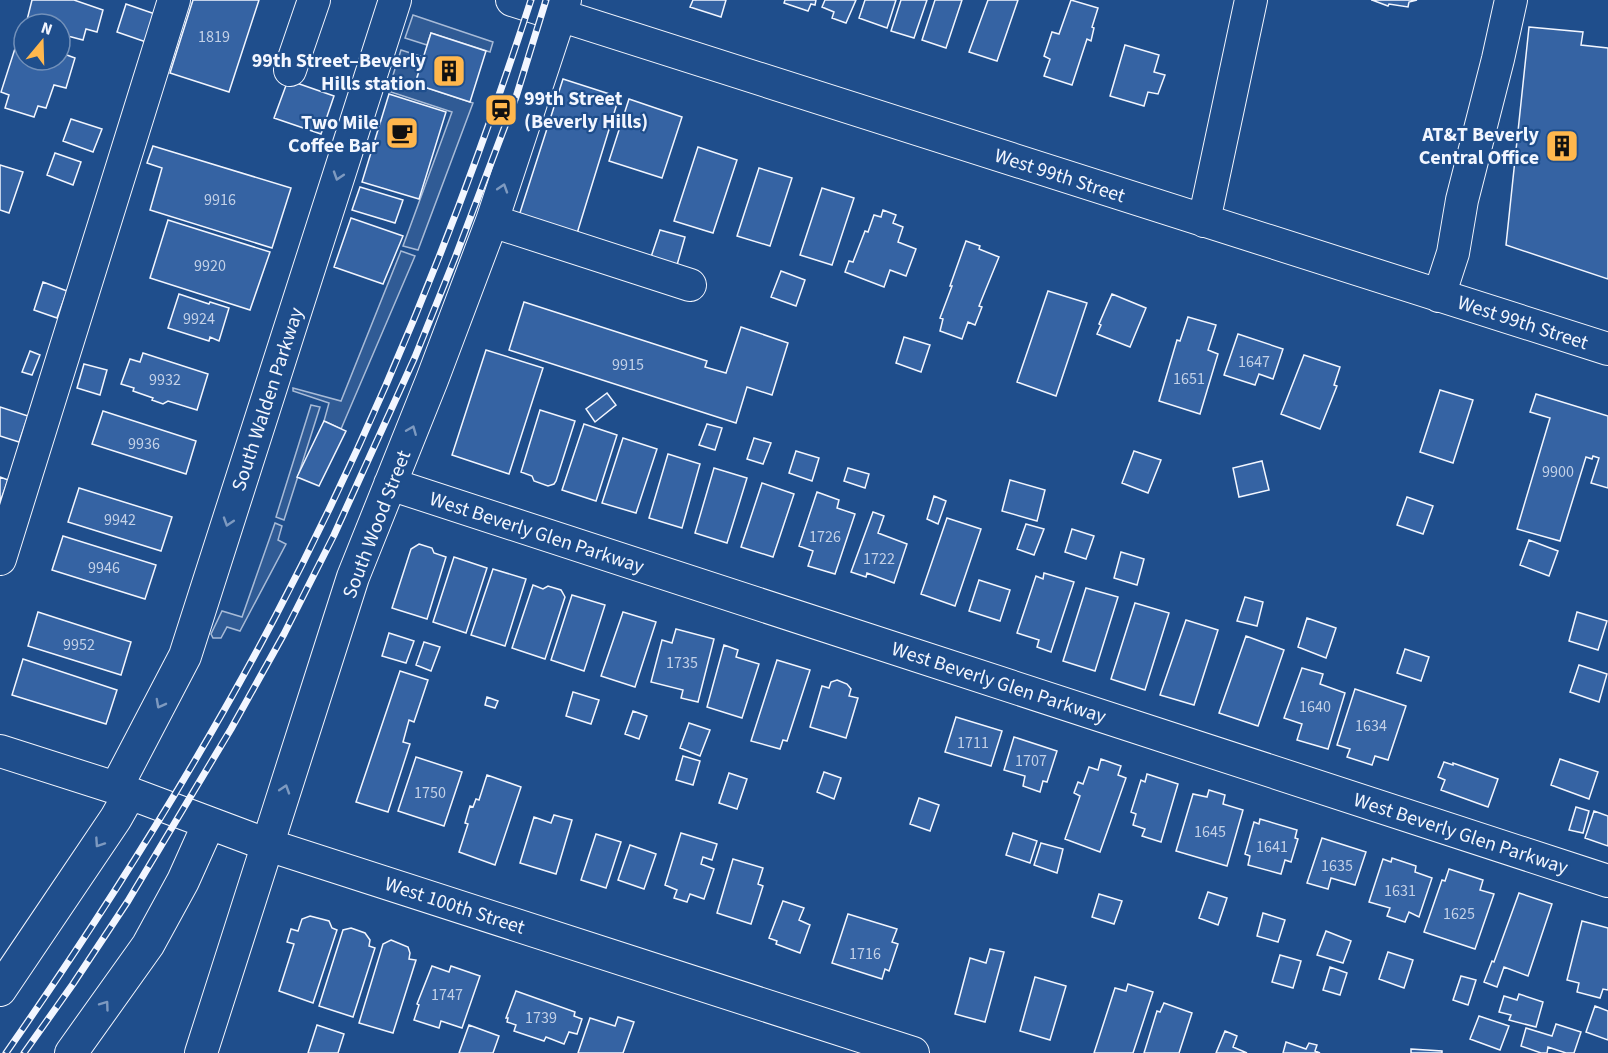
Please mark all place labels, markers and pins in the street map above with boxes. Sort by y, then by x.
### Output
place label: 99th Street–Beverly Hills station [252,47,427,98]
building icon: 99th Street–Beverly Hills station [431,53,467,89]
place label: 99th Street (Beverly Hills) [524,85,648,136]
station icon: 99th Street (Beverly Hills) [483,92,519,128]
place label: Two Mile Coffee Bar [288,109,379,160]
cafe icon: Two Mile Coffee Bar [384,115,420,151]
place label: AT&T Beverly Central Office [1419,121,1540,172]
building icon: AT&T Beverly Central Office [1544,128,1580,164]

